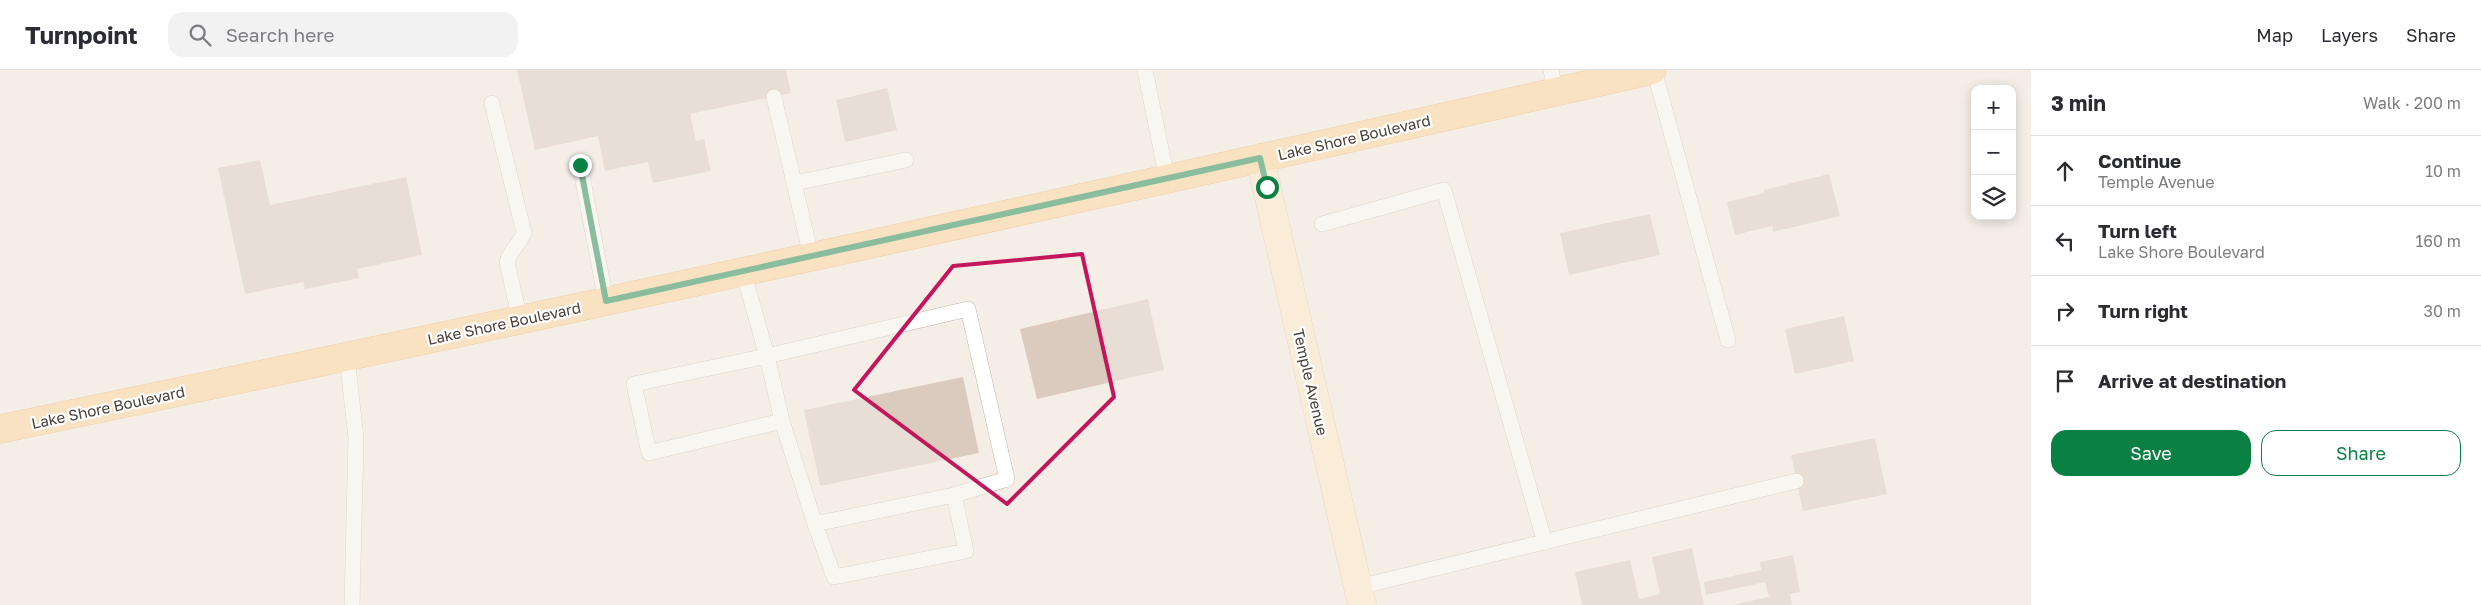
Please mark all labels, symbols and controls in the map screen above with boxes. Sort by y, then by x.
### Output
search box [168,12,518,57]
text: Turnpoint [25,20,138,49]
icon: search [186,21,214,49]
text: Search here [226,23,335,46]
text: Map [2256,24,2293,46]
text: Layers [2321,24,2378,46]
text: Share [2406,24,2456,46]
map controls [1971,85,2016,220]
button: + [1971,85,2016,130]
text: 3 min [2051,90,2106,116]
text: Walk · 200 m [2363,93,2461,113]
street label: Lake Shore Boulevard [1276,111,1432,163]
button: − [1971,130,2016,175]
text: Continue [2098,149,2181,172]
route end [569,154,592,177]
icon: ahead [2051,157,2079,185]
text: 10 m [2425,161,2461,181]
text: Temple Avenue [2098,172,2214,192]
button: layers [1971,175,2016,220]
route start [1256,176,1279,199]
text: Turn left [2098,219,2177,242]
icon: left [2051,227,2079,255]
text: 160 m [2415,231,2461,251]
text: Lake Shore Boulevard [2098,242,2265,262]
icon: right [2051,297,2079,325]
street label: Lake Shore Boulevard [426,298,582,348]
text: Turn right [2098,299,2188,322]
text: 30 m [2424,301,2461,321]
street label: Temple Avenue [1290,327,1332,438]
icon: arrive [2051,367,2079,395]
text: Arrive at destination [2098,369,2286,392]
street label: Lake Shore Boulevard [30,382,186,432]
button: Save [2051,430,2251,476]
button: Share [2261,430,2461,476]

